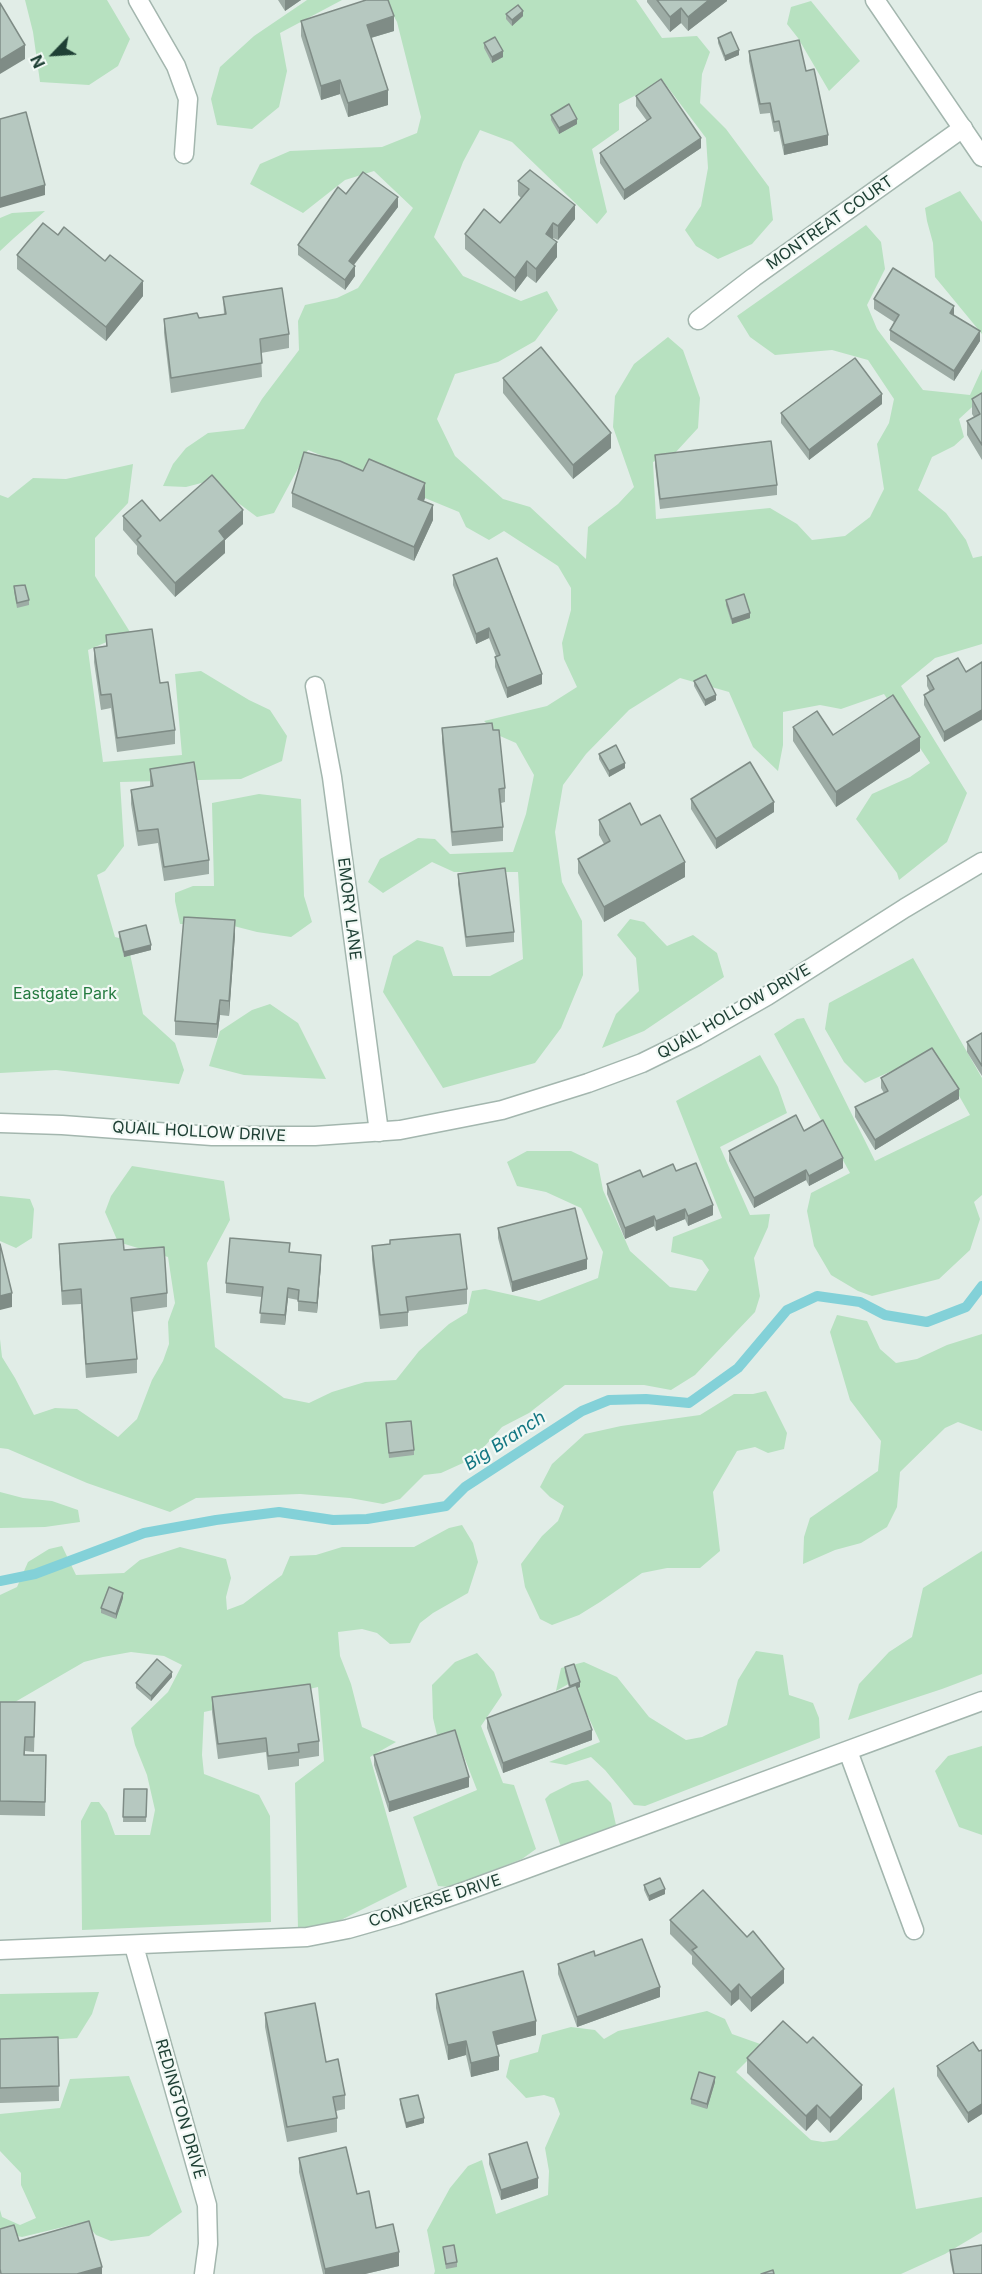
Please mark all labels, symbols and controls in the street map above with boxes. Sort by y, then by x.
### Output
north arrow [24,24,84,84]
text: N [26,52,49,71]
street label: MONTREAT COURT [763,172,897,274]
street label: EMORY LANE [333,857,365,961]
street label: QUAIL HOLLOW DRIVE [654,960,814,1064]
park label: Eastgate Park [13,984,117,1004]
street label: QUAIL HOLLOW DRIVE [112,1118,286,1146]
water label: Big Branch [460,1407,550,1475]
street label: CONVERSE DRIVE [366,1871,504,1931]
street label: REDINGTON DRIVE [151,2037,209,2181]

